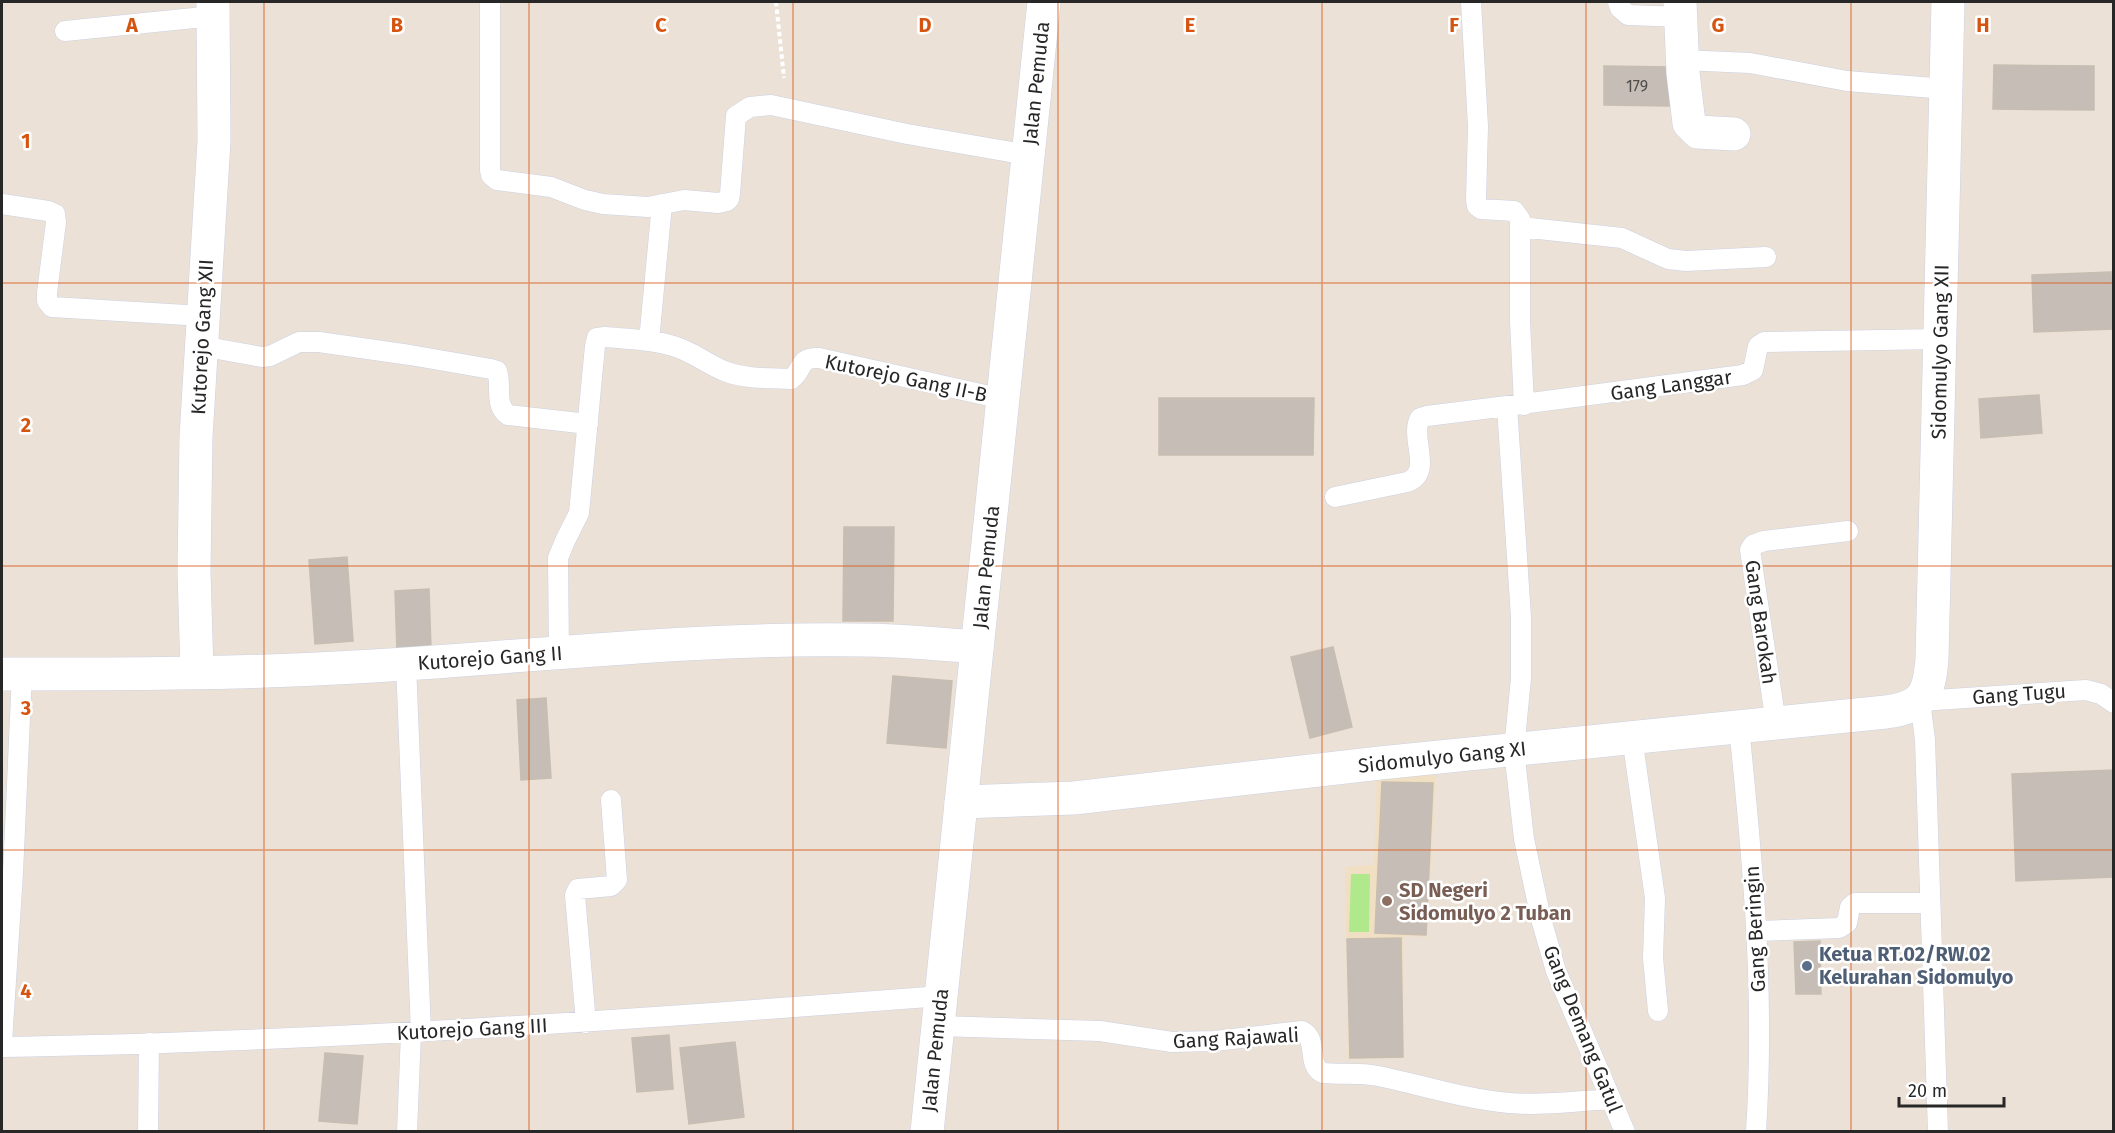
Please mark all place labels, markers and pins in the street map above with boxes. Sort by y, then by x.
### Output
place label: SD Negeri Sidomulyo 2 Tuban [1399,878,1571,925]
marker: SD Negeri Sidomulyo 2 Tuban [1380,894,1394,908]
place label: Ketua RT.02/RW.02 Kelurahan Sidomulyo [1819,942,2014,989]
marker: Ketua RT.02/RW.02 Kelurahan Sidomulyo [1800,959,1814,973]

